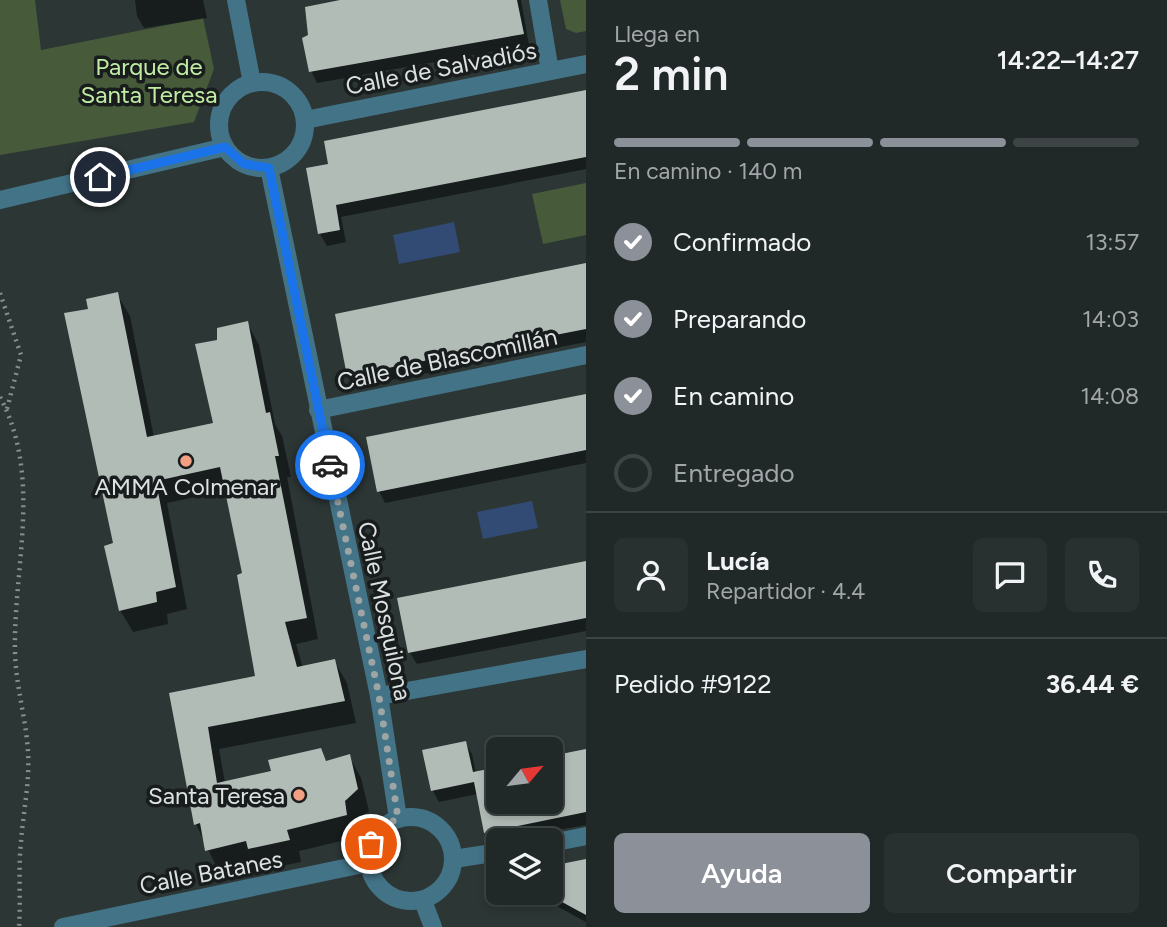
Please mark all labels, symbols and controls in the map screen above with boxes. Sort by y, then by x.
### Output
text: Llega en [614,20,700,48]
street label: Calle de Salvadiós [343,35,539,101]
text: 14:22–14:27 [997,44,1139,76]
text: 2 min [614,46,729,102]
park label: Parque de Santa Teresa [80,52,218,109]
pin [70,147,130,207]
text: En camino · 140 m [614,157,802,185]
icon: home [81,158,119,196]
icon: check [614,223,652,261]
text: Confirmado [673,226,811,258]
text: 13:57 [1086,228,1139,256]
icon: check [614,300,652,338]
text: Preparando [673,303,806,335]
text: 14:03 [1082,305,1139,333]
street label: Calle de Blascomillán [334,321,560,397]
icon: check [614,377,652,415]
text: En camino [673,380,794,412]
text: 14:08 [1081,382,1139,410]
courier [295,430,365,500]
icon: car [311,446,349,484]
marker: AMMA Colmenar [178,453,194,469]
text: Entregado [673,457,795,489]
place label: AMMA Colmenar [95,472,277,501]
street label: Calle Mosquilona [352,519,418,703]
button: person [614,538,688,612]
button: chat [973,538,1047,612]
button: phone [1065,538,1139,612]
text: Lucía [706,545,770,577]
text: Repartidor · 4.4 [706,577,865,605]
text: Pedido #9122 [614,668,772,700]
text: 36.44 € [1046,668,1139,700]
north arrow [486,737,564,814]
map controls [486,737,563,905]
place label: Santa Teresa [148,781,285,810]
marker: Santa Teresa [291,787,307,803]
pin [341,814,401,874]
icon: bag [352,825,390,863]
button: layers [486,828,563,905]
button: Ayuda [614,833,870,913]
button: Compartir [884,833,1139,913]
street label: Calle Batanes [137,844,285,900]

